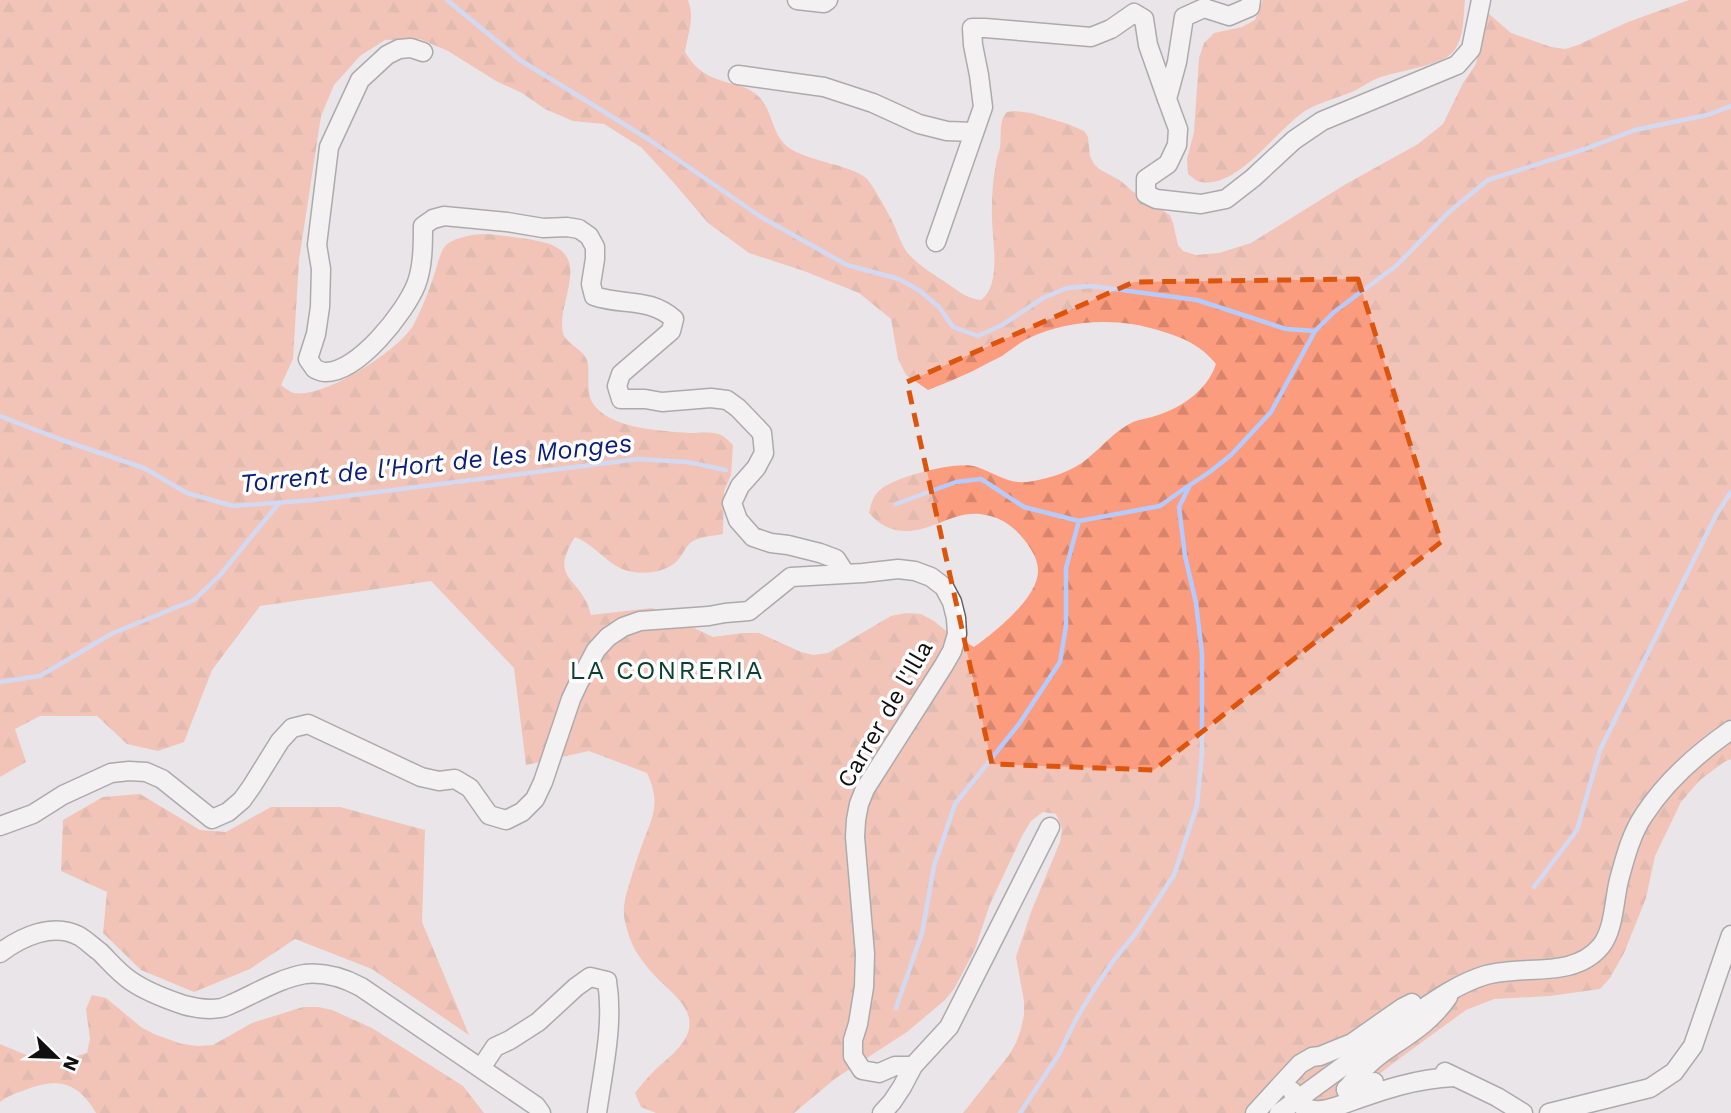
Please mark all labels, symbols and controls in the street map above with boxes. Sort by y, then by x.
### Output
water label: Torrent de l'Hort de les Monges [239,427,633,499]
street label: Carrer de l'Illa [832,635,938,793]
district label: LA CONRERIA [570,655,764,685]
north arrow [21,1022,91,1092]
text: N [58,1052,85,1074]

